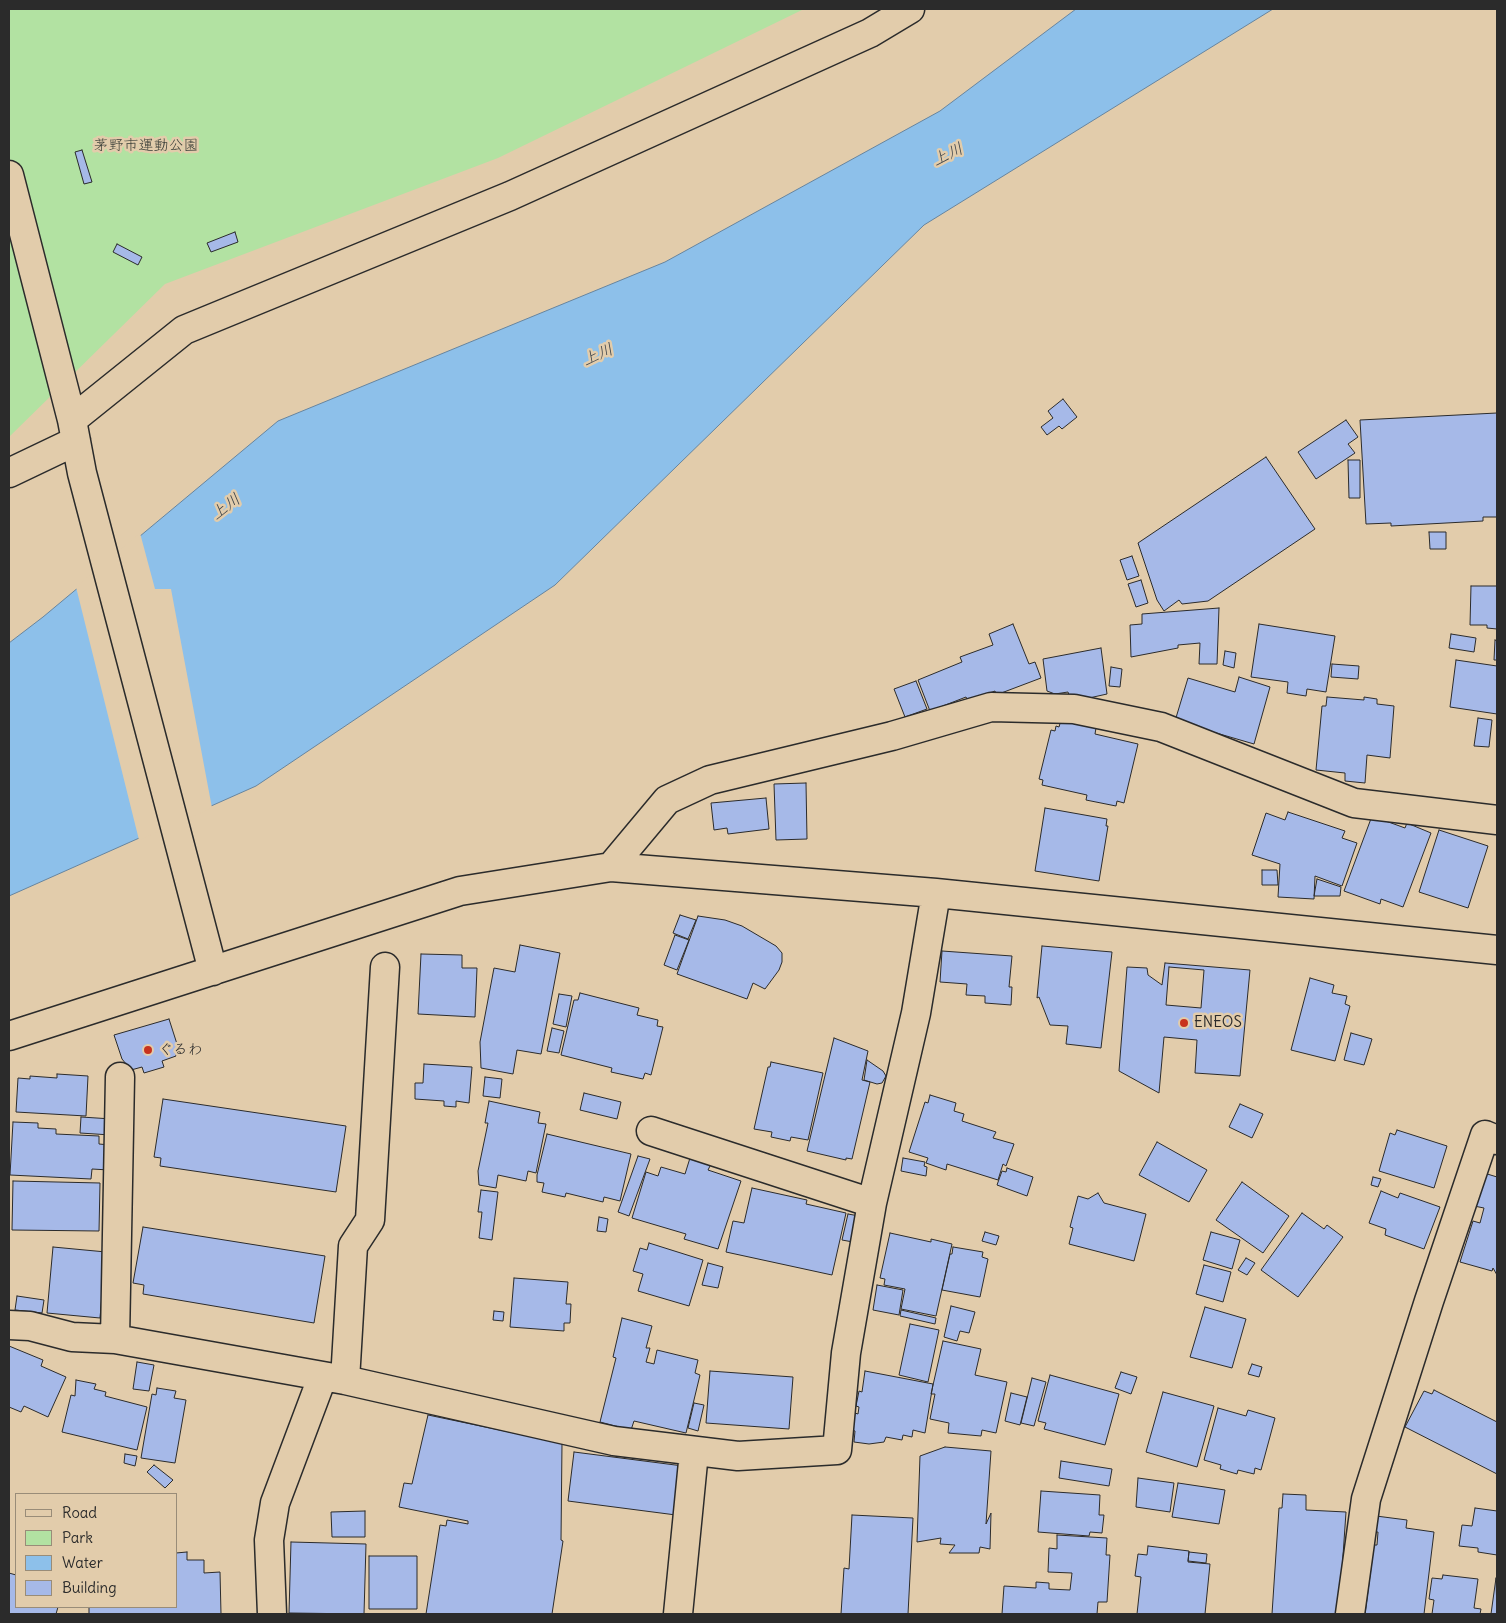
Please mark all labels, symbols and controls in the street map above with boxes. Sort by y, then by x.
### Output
park label: 茅野市運動公園 [94,137,198,155]
water label: 上川 [929,139,967,171]
water label: 上川 [579,340,617,370]
water label: 上川 [207,490,245,524]
place label: ENEOS [1194,1014,1242,1032]
marker: ENEOS [1178,1017,1190,1029]
place label: ぐるわ [158,1041,203,1059]
marker: ぐるわ [142,1044,154,1056]
legend [15,1493,178,1608]
text: Road [62,1503,97,1522]
text: Park [62,1528,93,1547]
text: Water [62,1553,103,1572]
text: Building [62,1578,117,1597]

